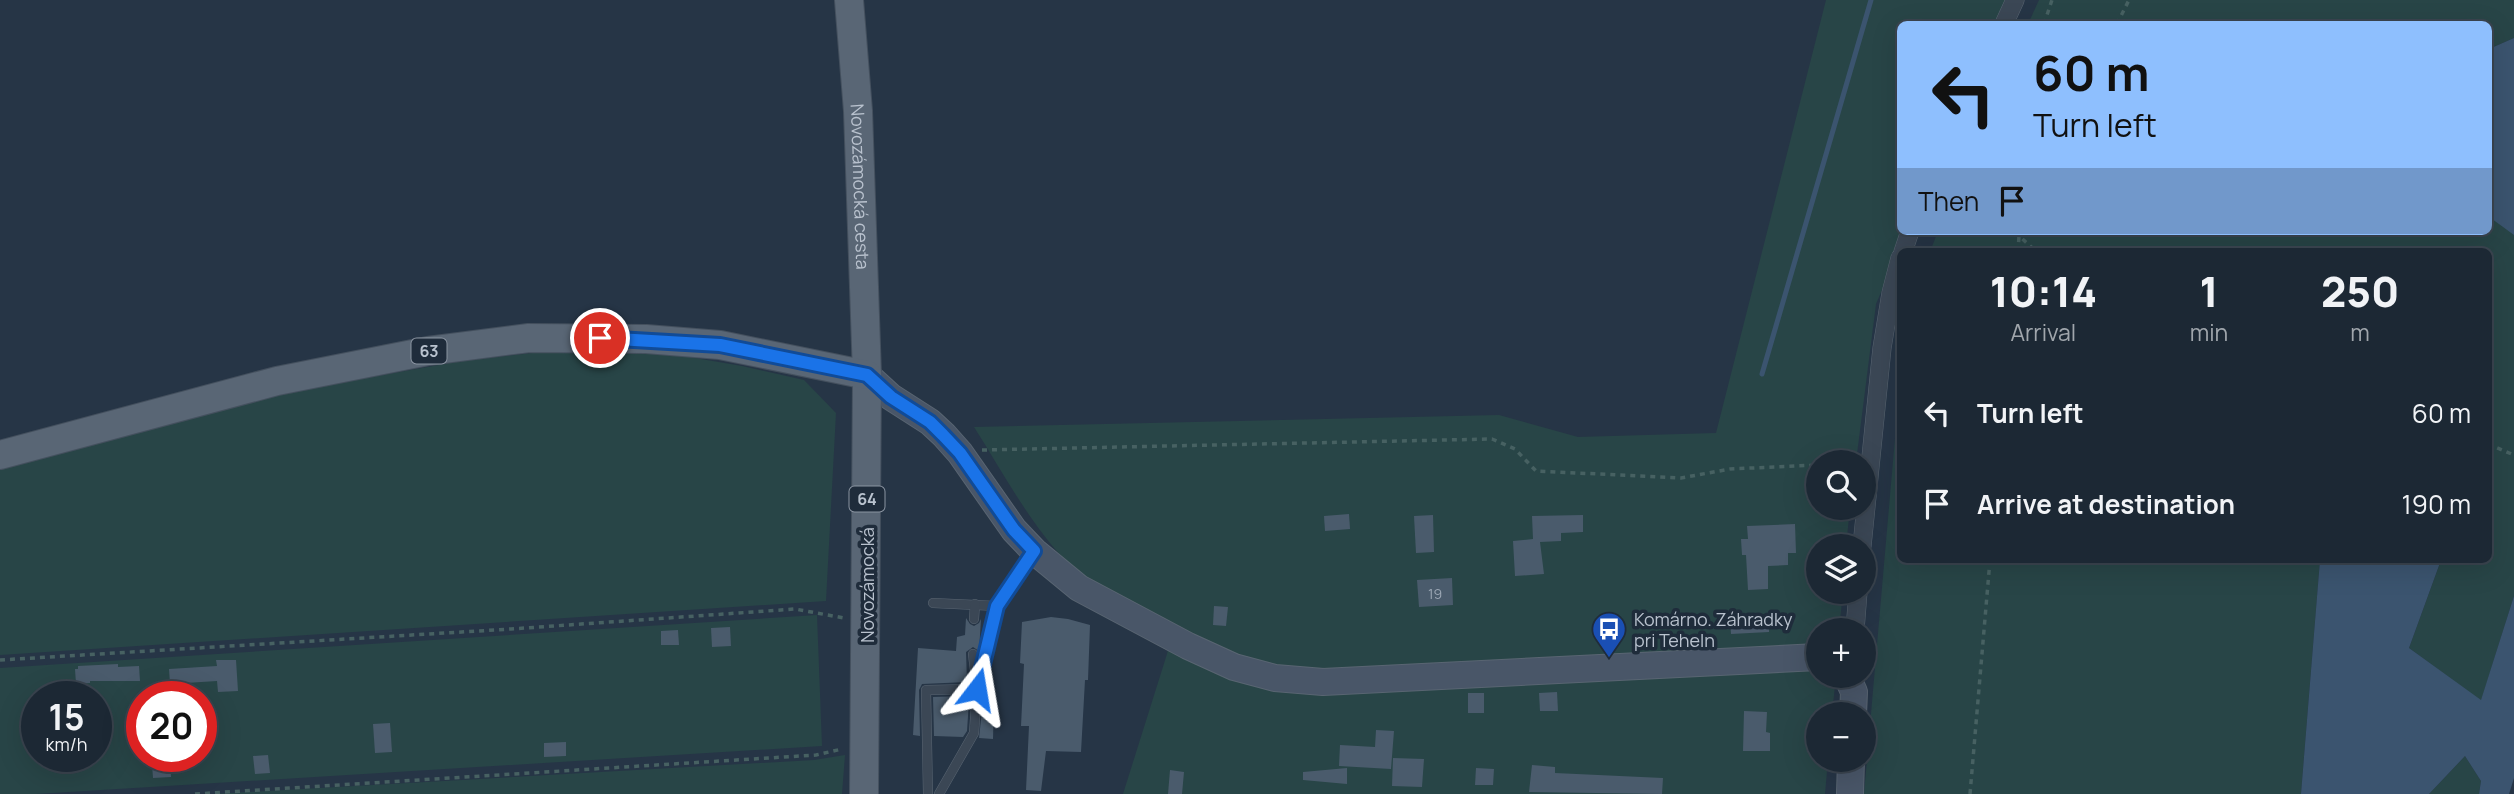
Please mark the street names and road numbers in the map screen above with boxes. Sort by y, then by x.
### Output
street label: Novozámocká cesta [845,103,875,270]
road number: 63 [412,338,446,364]
road number: 64 [850,486,884,512]
street label: Novozámocká [855,527,879,643]

